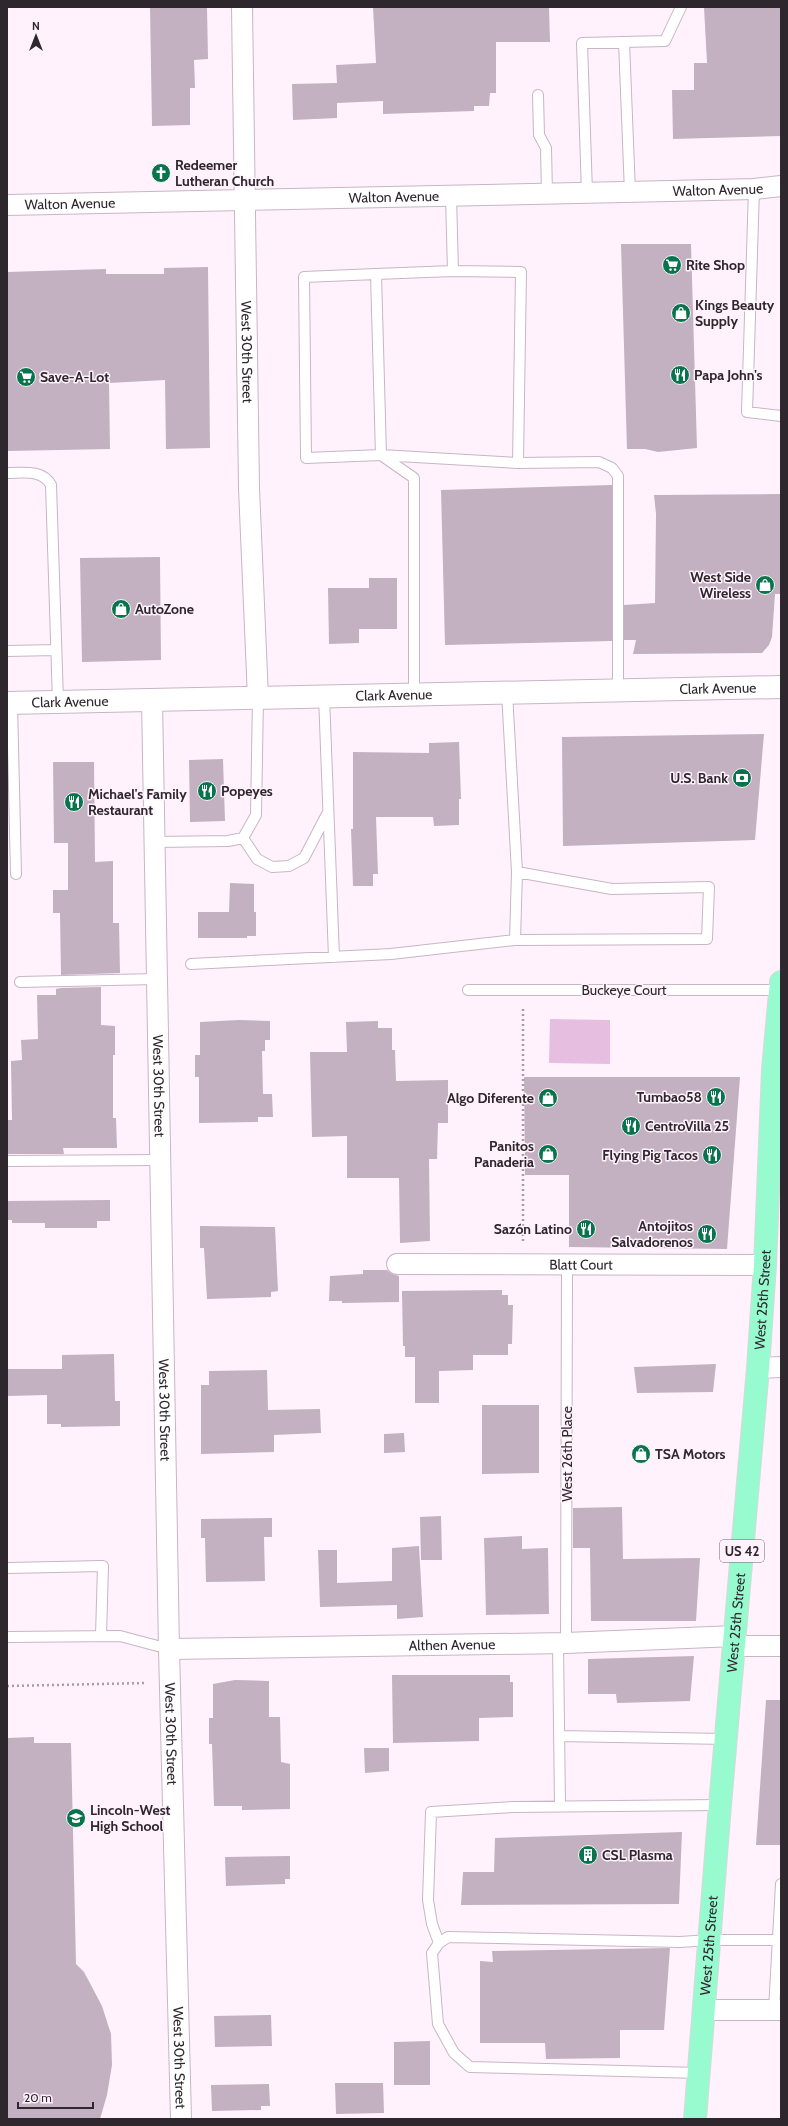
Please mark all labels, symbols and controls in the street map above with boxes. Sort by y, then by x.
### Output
north arrow [16,16,56,56]
text: N [32,19,40,33]
place label: Redeemer Lutheran Church [175,156,274,190]
church icon: Redeemer Lutheran Church [150,162,172,184]
street label: Walton Avenue [672,179,764,200]
street label: Walton Avenue [349,187,439,207]
street label: Walton Avenue [25,194,115,214]
supermarket icon: Rite Shop [661,254,683,276]
place label: Rite Shop [686,256,745,274]
place label: Kings Beauty Supply [695,296,775,330]
street label: West 30th Street [237,301,257,404]
shop icon: Kings Beauty Supply [670,302,692,324]
restaurant icon: Papa John's [669,364,691,386]
supermarket icon: Save-A-Lot [15,366,37,388]
place label: Papa John's [694,366,763,384]
place label: Save-A-Lot [40,368,109,386]
place label: West Side Wireless [690,568,751,602]
shop icon: West Side Wireless [754,574,776,596]
shop icon: AutoZone [110,598,132,620]
place label: AutoZone [135,600,194,618]
street label: Clark Avenue [679,679,757,698]
street label: Clark Avenue [355,685,433,705]
street label: Clark Avenue [31,692,109,711]
bank icon: U.S. Bank [731,767,753,789]
place label: U.S. Bank [670,769,728,787]
restaurant icon: Popeyes [196,780,218,802]
place label: Popeyes [221,782,273,800]
place label: Michael's Family Restaurant [88,785,187,819]
restaurant icon: Michael's Family Restaurant [63,791,85,813]
street label: Buckeye Court [582,981,667,999]
street label: West 30th Street [149,1035,169,1138]
restaurant icon: Tumbao58 [705,1086,727,1108]
shop icon: Algo Diferente [537,1087,559,1109]
place label: Tumbao58 [637,1088,702,1106]
place label: Algo Diferente [447,1089,534,1107]
restaurant icon: CentroVilla 25 [620,1115,642,1137]
place label: CentroVilla 25 [645,1117,729,1135]
place label: Panitos Panaderia [474,1137,534,1171]
shop icon: Panitos Panaderia [537,1143,559,1165]
restaurant icon: Flying Pig Tacos [701,1144,723,1166]
place label: Flying Pig Tacos [602,1146,698,1164]
place label: Antojitos Salvadorenos [611,1217,693,1251]
restaurant icon: Sazón Latino [575,1218,597,1240]
place label: Sazón Latino [494,1220,572,1238]
restaurant icon: Antojitos Salvadorenos [696,1223,718,1245]
street label: West 25th Street [750,1249,775,1350]
street label: Blatt Court [549,1255,613,1274]
street label: West 30th Street [155,1359,175,1462]
street label: West 26th Place [558,1406,576,1502]
shop icon: TSA Motors [630,1443,652,1465]
place label: TSA Motors [655,1445,726,1463]
road number: US 42 [720,1540,764,1562]
street label: West 25th Street [723,1572,749,1673]
street label: Althen Avenue [409,1635,495,1654]
street label: West 30th Street [161,1682,181,1786]
place label: Lincoln-West High School [90,1801,171,1835]
school or university icon: Lincoln-West High School [65,1807,87,1829]
building icon: CSL Plasma [577,1844,599,1866]
place label: CSL Plasma [602,1846,673,1864]
street label: West 25th Street [696,1895,722,1996]
street label: West 30th Street [169,2006,190,2109]
scale bar [18,2084,93,2110]
text: 20 m [24,2090,52,2105]

